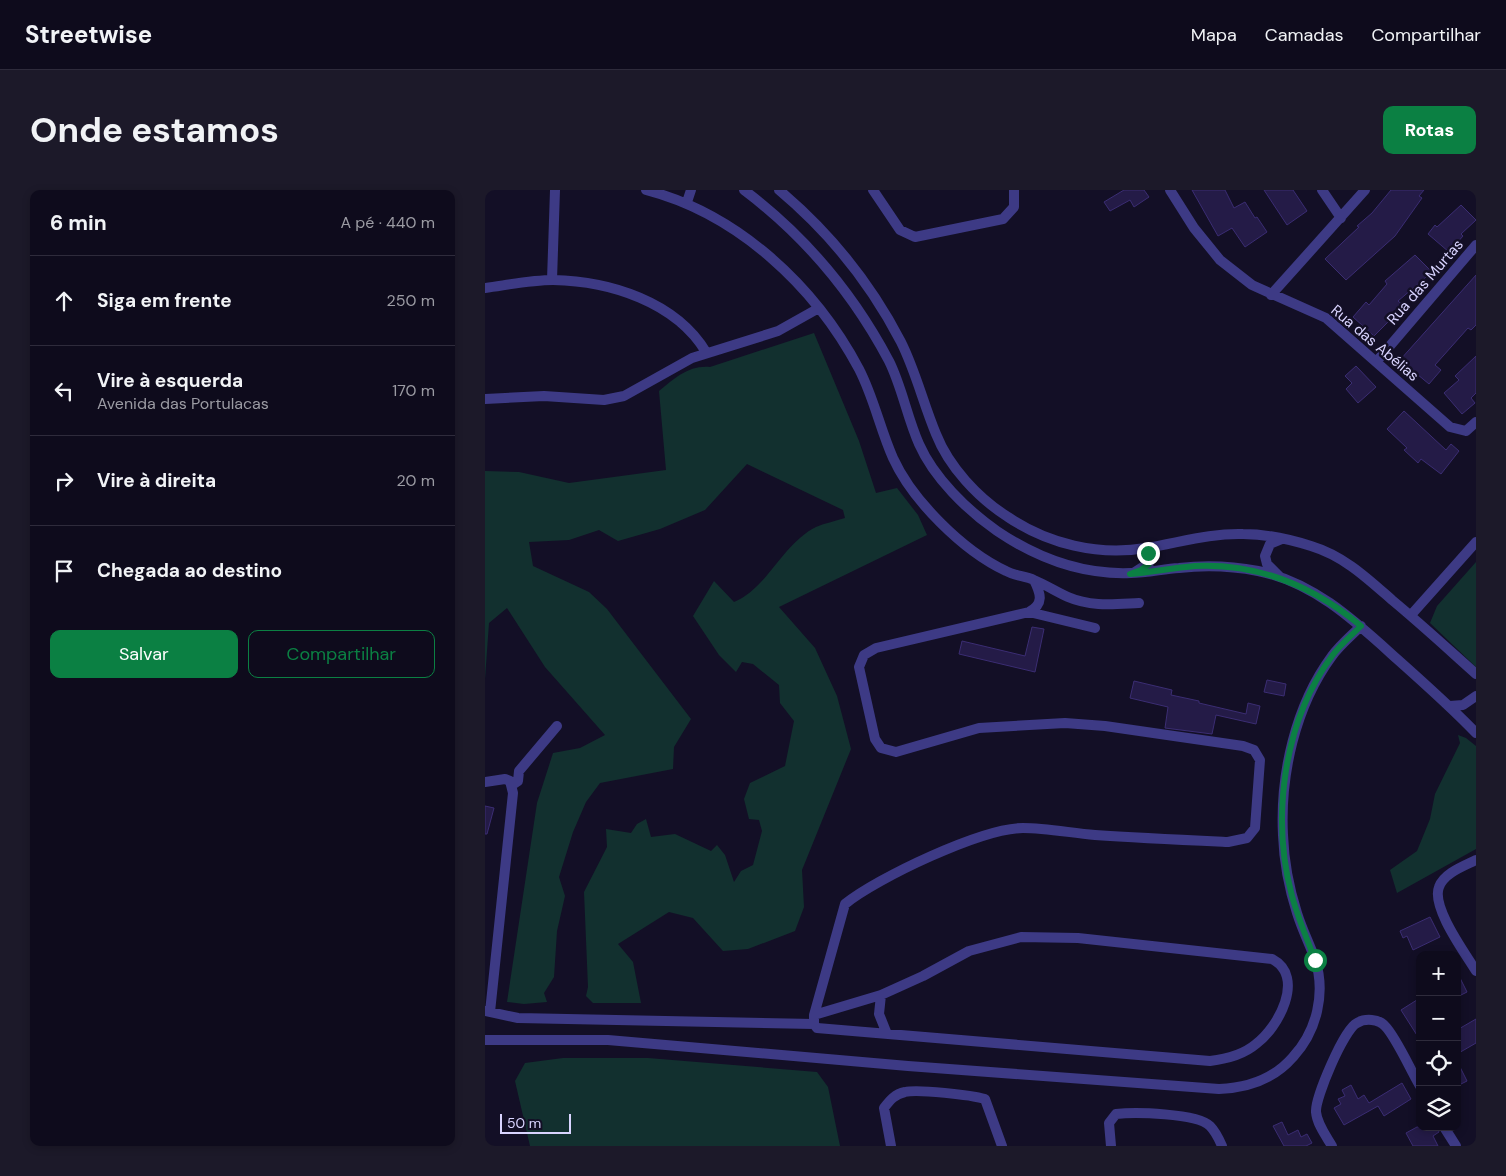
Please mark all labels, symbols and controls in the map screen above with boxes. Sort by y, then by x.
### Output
text: Streetwise [25,19,152,50]
text: Mapa [1191,23,1237,47]
text: Camadas [1265,23,1343,47]
text: Compartilhar [1371,23,1481,47]
button: Rotas [1383,106,1476,154]
text: Onde estamos [30,107,279,153]
text: 6 min [50,209,107,237]
text: A pé · 440 m [340,212,435,233]
street label: Rua das Murtas [1382,235,1468,329]
icon: ahead [50,287,78,315]
text: Siga em frente [97,288,232,313]
text: 250 m [387,290,435,311]
street label: Rua das Abélias [1327,300,1423,386]
text: Vire à esquerda [97,368,243,393]
icon: left [50,377,78,405]
text: 170 m [392,380,435,401]
text: Avenida das Portulacas [97,393,269,414]
icon: right [50,467,78,495]
text: Vire à direita [97,468,216,493]
text: 20 m [396,470,435,491]
route end [1137,542,1160,565]
icon: arrive [50,557,78,585]
text: Chegada ao destino [97,558,282,583]
button: Salvar [50,630,238,678]
button: Compartilhar [248,630,435,678]
route start [1304,949,1327,972]
map controls [1416,951,1461,1131]
button: + [1416,951,1461,996]
button: − [1416,996,1461,1041]
button: locate [1416,1041,1461,1086]
button: layers [1416,1086,1461,1131]
scale bar [500,1111,571,1134]
text: 50 m [507,1114,541,1132]

